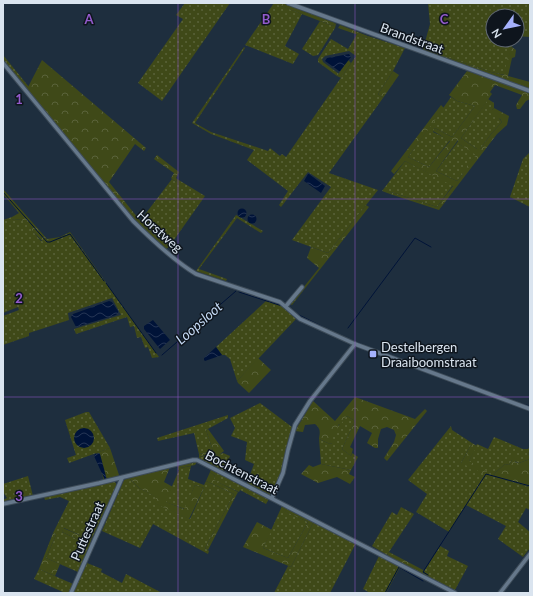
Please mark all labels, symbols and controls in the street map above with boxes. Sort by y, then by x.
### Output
north arrow [485,8,525,48]
text: A [83,11,94,27]
text: B [262,11,271,27]
text: C [440,11,449,27]
street label: Brandstraat [378,19,446,57]
text: N [488,27,504,41]
text: 1 [15,91,23,107]
street label: Horstweg [134,206,186,256]
text: 2 [15,290,23,306]
water label: Loopsloot [172,298,225,347]
place label: Destelbergen Draaiboomstraat [381,339,477,370]
marker: Destelbergen Draaiboomstraat [368,349,378,359]
street label: Bochtenstraat [203,447,282,497]
text: 3 [15,488,23,504]
street label: Puttestraat [67,499,107,563]

